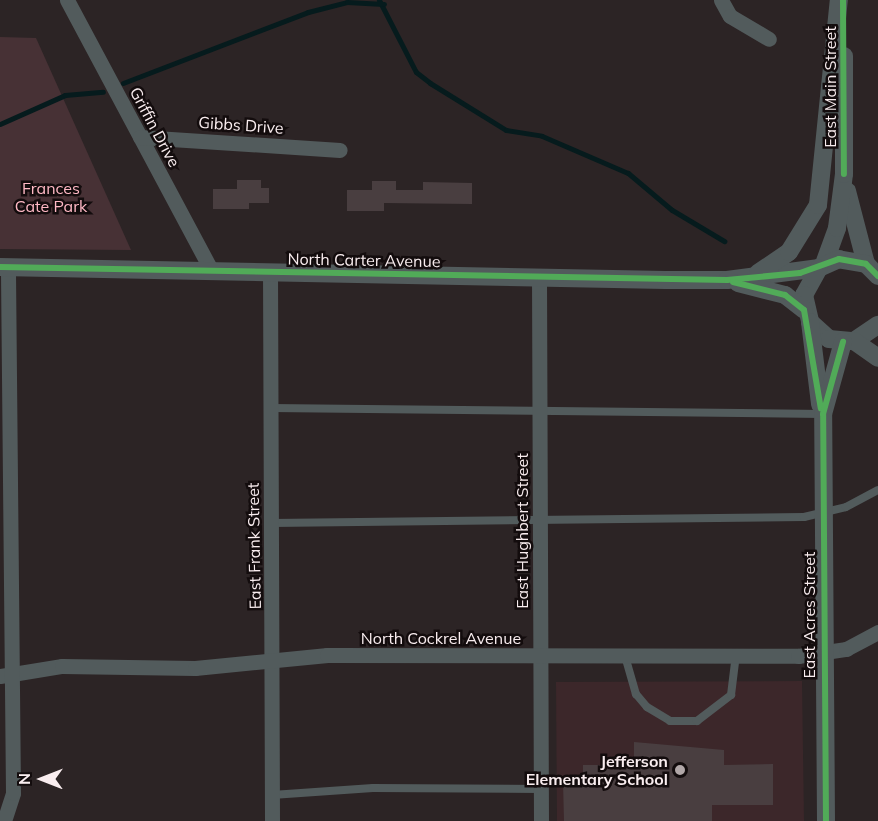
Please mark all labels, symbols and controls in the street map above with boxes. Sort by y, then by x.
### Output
street label: East Main Street [820,26,840,148]
street label: Griffin Drive [126,84,184,170]
street label: Gibbs Drive [198,112,284,138]
park label: Frances Cate Park [15,178,87,216]
street label: North Carter Avenue [287,249,441,271]
street label: East Hughbert Street [512,453,532,609]
street label: East Frank Street [243,482,265,610]
street label: East Acres Street [799,552,819,678]
street label: North Cockrel Avenue [361,628,521,648]
north arrow [12,749,72,809]
place label: Jefferson Elementary School [526,751,668,789]
marker: Jefferson Elementary School [673,763,687,777]
text: N [14,773,34,785]

